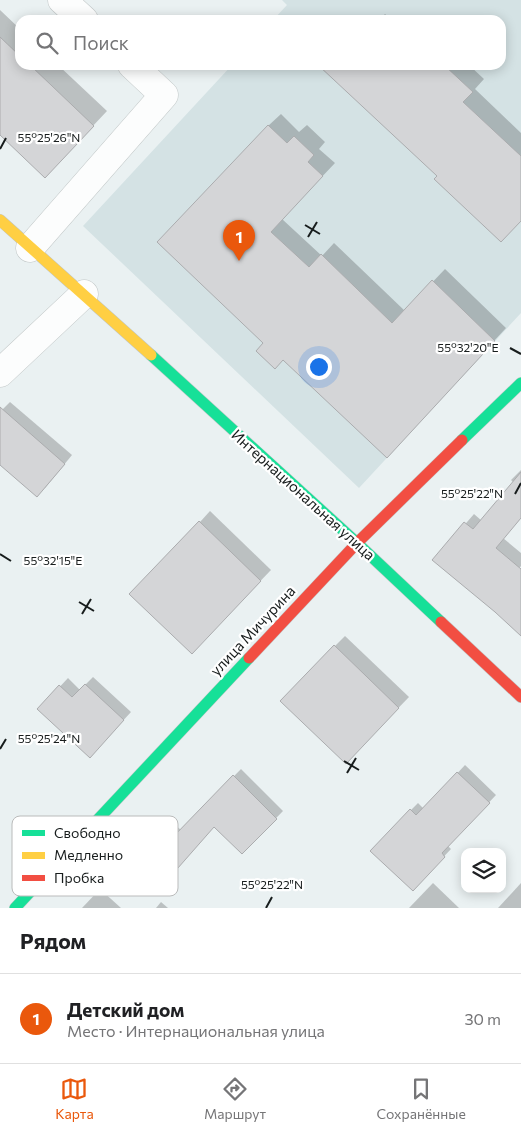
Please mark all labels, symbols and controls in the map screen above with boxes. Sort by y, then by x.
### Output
search box [15,15,506,70]
icon: search [33,29,61,57]
text: Поиск [73,31,129,54]
text: 55°25'26"N [18,130,80,144]
pin: 1 [223,220,255,261]
text: 55°32'20"E [437,340,499,354]
your location [306,354,332,380]
street label: Интернациональная улица [228,425,379,563]
text: 55°25'22"N [441,486,503,500]
text: 55°32'15"E [24,553,82,567]
street label: улица Мичурина [206,582,299,679]
text: 55°25'24"N [18,731,80,745]
legend [12,816,178,896]
text: Свободно [54,824,121,841]
text: Медленно [54,846,123,863]
map controls [461,848,506,893]
button: layers [461,848,506,893]
text: Пробка [54,869,104,886]
text: 55°25'22"N [241,877,303,891]
text: Рядом [20,928,86,953]
text: Детский дом [67,998,184,1021]
text: 1 [32,1009,40,1028]
text: 30 m [464,1009,501,1028]
text: Место · Интернациональная улица [67,1021,325,1040]
tab: Карта [55,1075,94,1122]
tab: Маршрут [204,1075,266,1122]
tab: Сохранённые [376,1075,466,1122]

